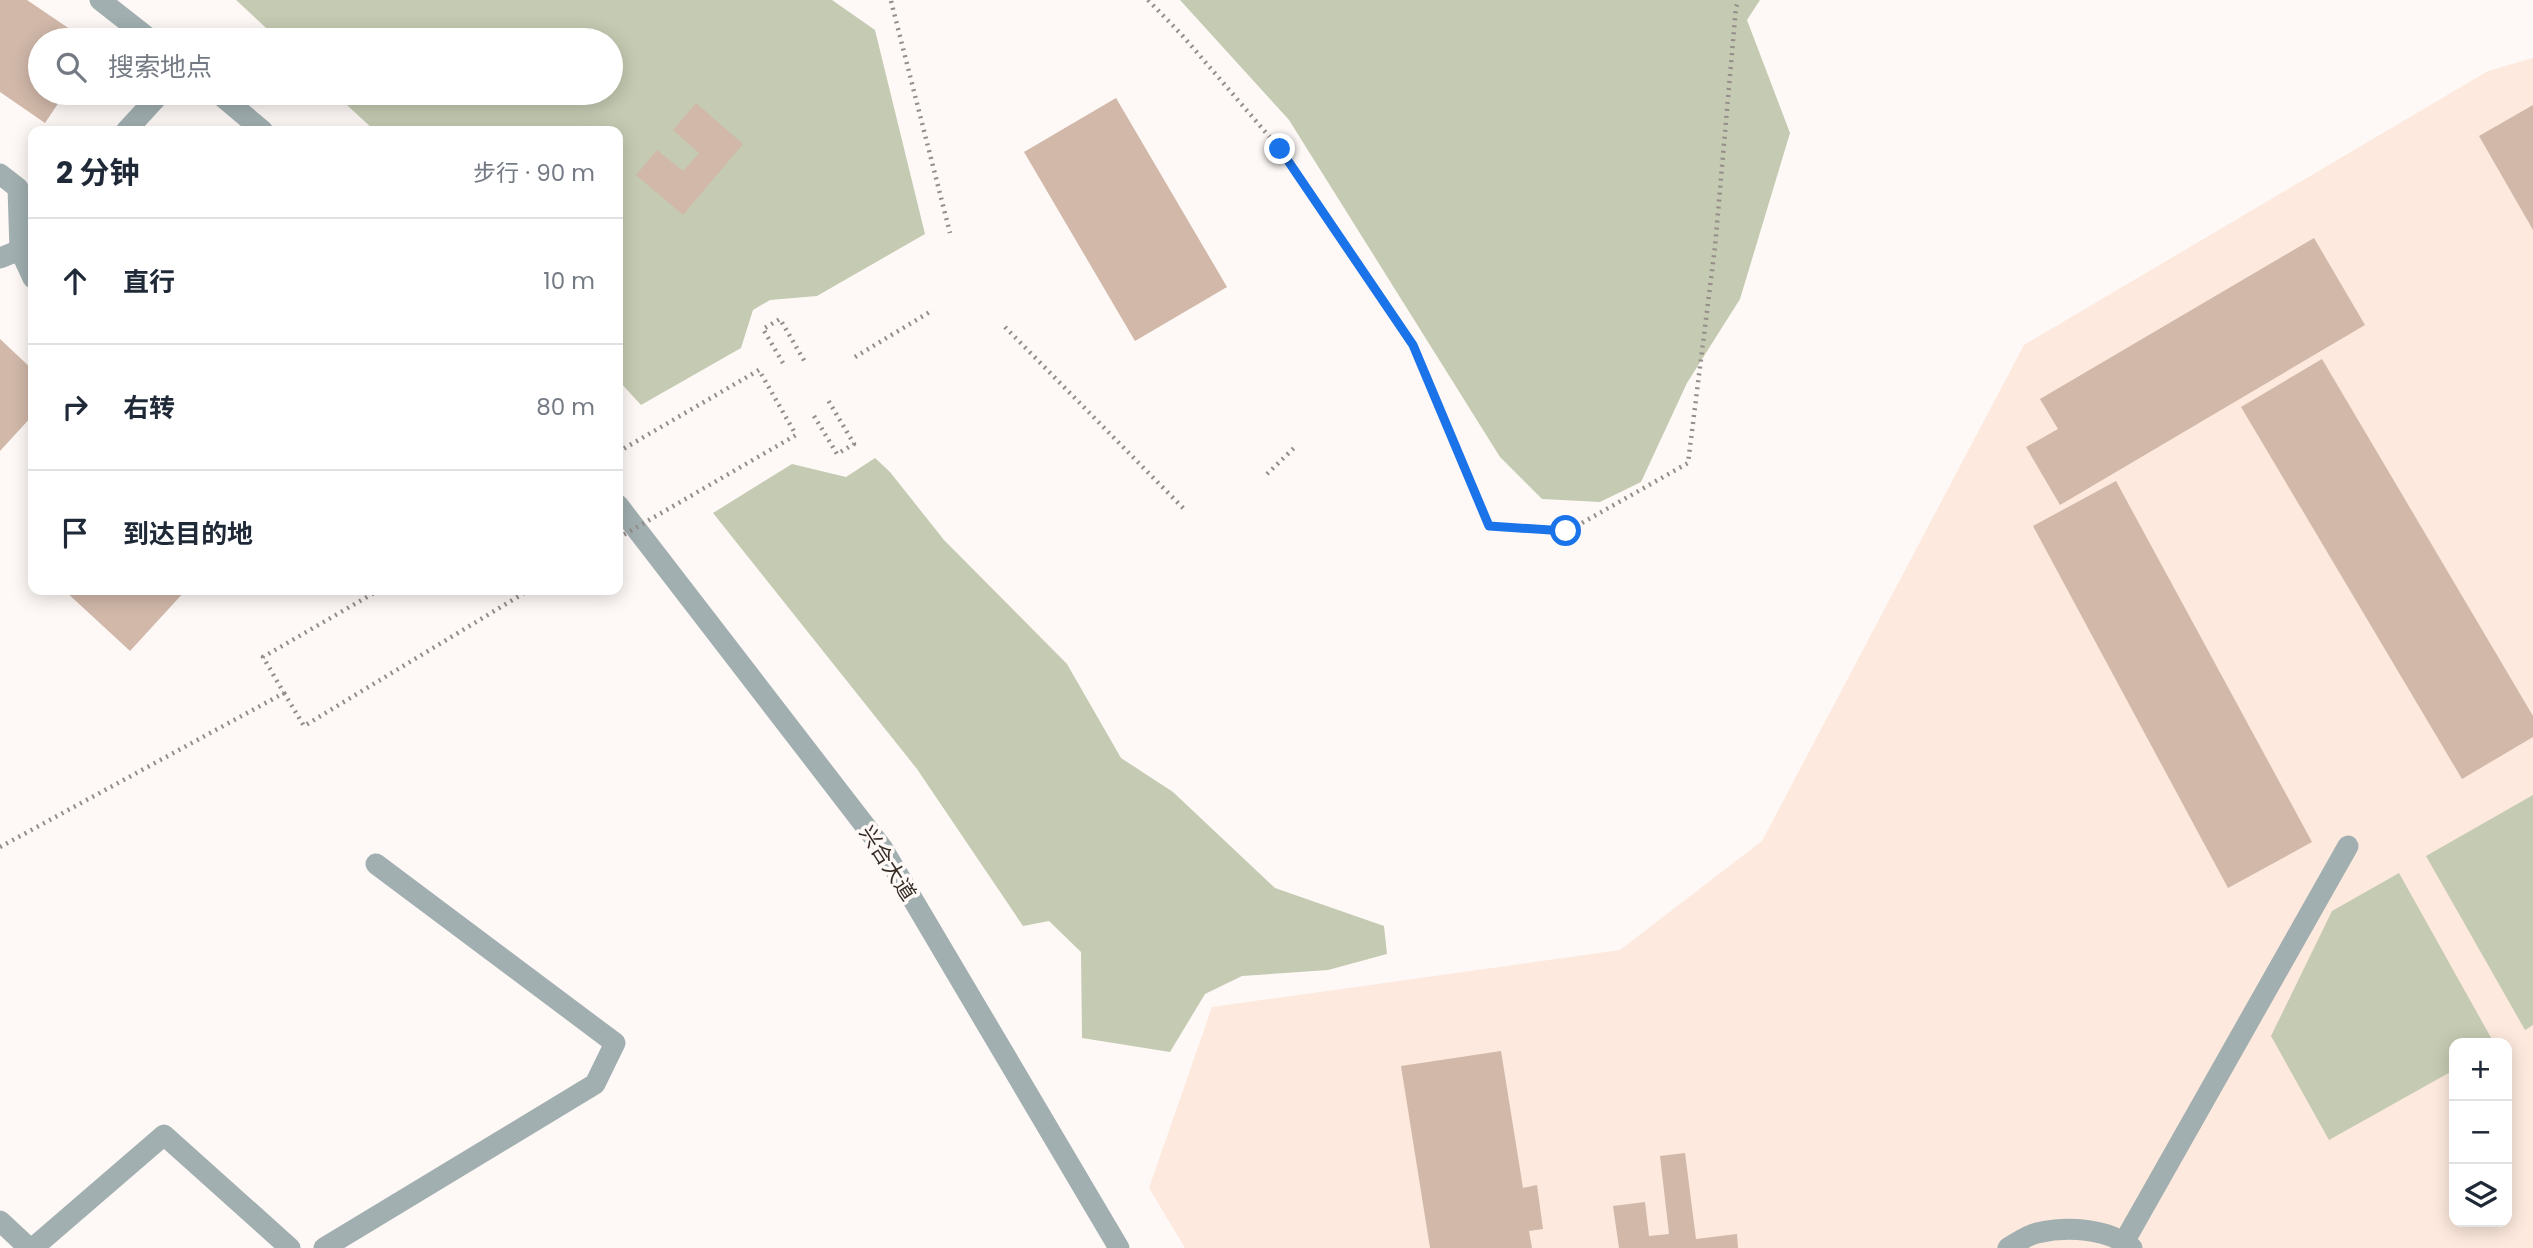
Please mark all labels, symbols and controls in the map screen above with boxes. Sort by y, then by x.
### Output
search box [28,28,623,105]
icon: search [52,48,90,86]
text: 搜索地点 [108,49,212,85]
route end [1264,133,1295,164]
text: 2 分钟 [56,151,140,194]
text: 步行 · 90 m [473,157,595,189]
icon: ahead [56,262,94,300]
text: 直行 [123,264,175,300]
text: 10 m [543,265,595,297]
icon: right [56,388,94,426]
text: 右转 [123,390,175,426]
text: 80 m [536,391,595,423]
icon: arrive [56,514,94,552]
route start [1550,515,1581,546]
text: 到达目的地 [123,516,253,552]
street label: 兴合大道 [853,820,923,906]
map controls [2449,1038,2512,1227]
button: + [2449,1038,2512,1101]
button: − [2449,1101,2512,1164]
button: layers [2449,1164,2512,1227]

